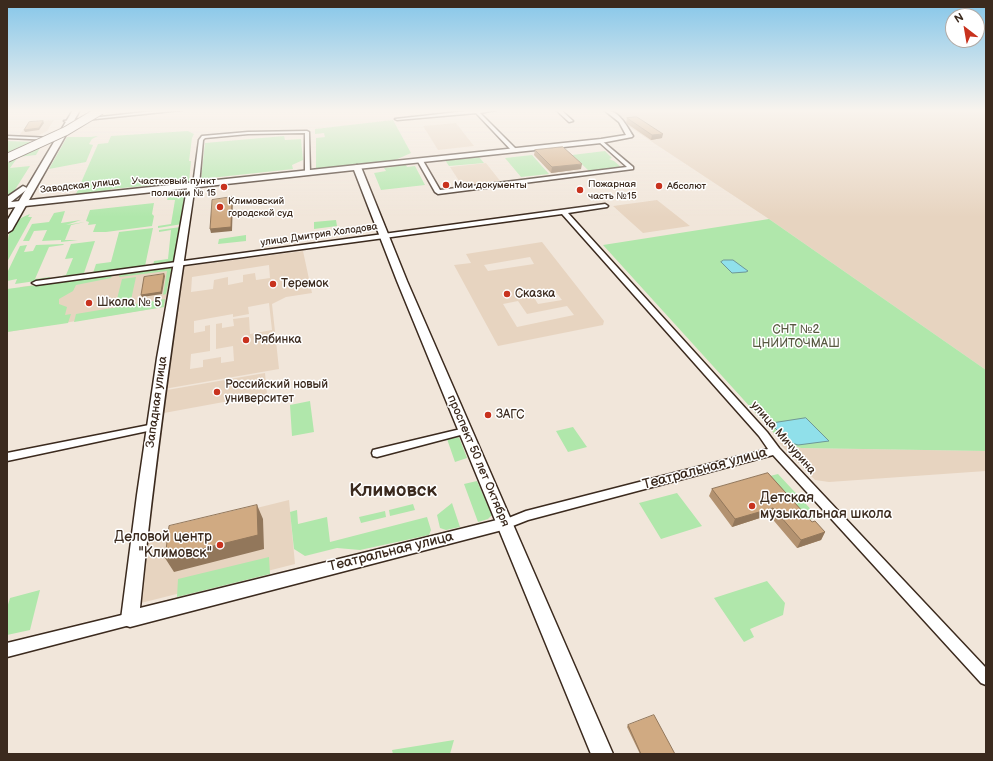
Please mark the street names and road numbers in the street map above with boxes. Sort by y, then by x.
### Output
street label: Заводская улица [40,176,120,196]
street label: улица Дмитрия Холодова [260,221,378,249]
street label: Западная улица [143,355,171,449]
street label: проспект 50 лет Октября [444,393,512,529]
street label: улица Мичурина [747,398,819,478]
street label: Театральная улица [641,444,769,494]
street label: Театральная улица [327,528,455,576]

